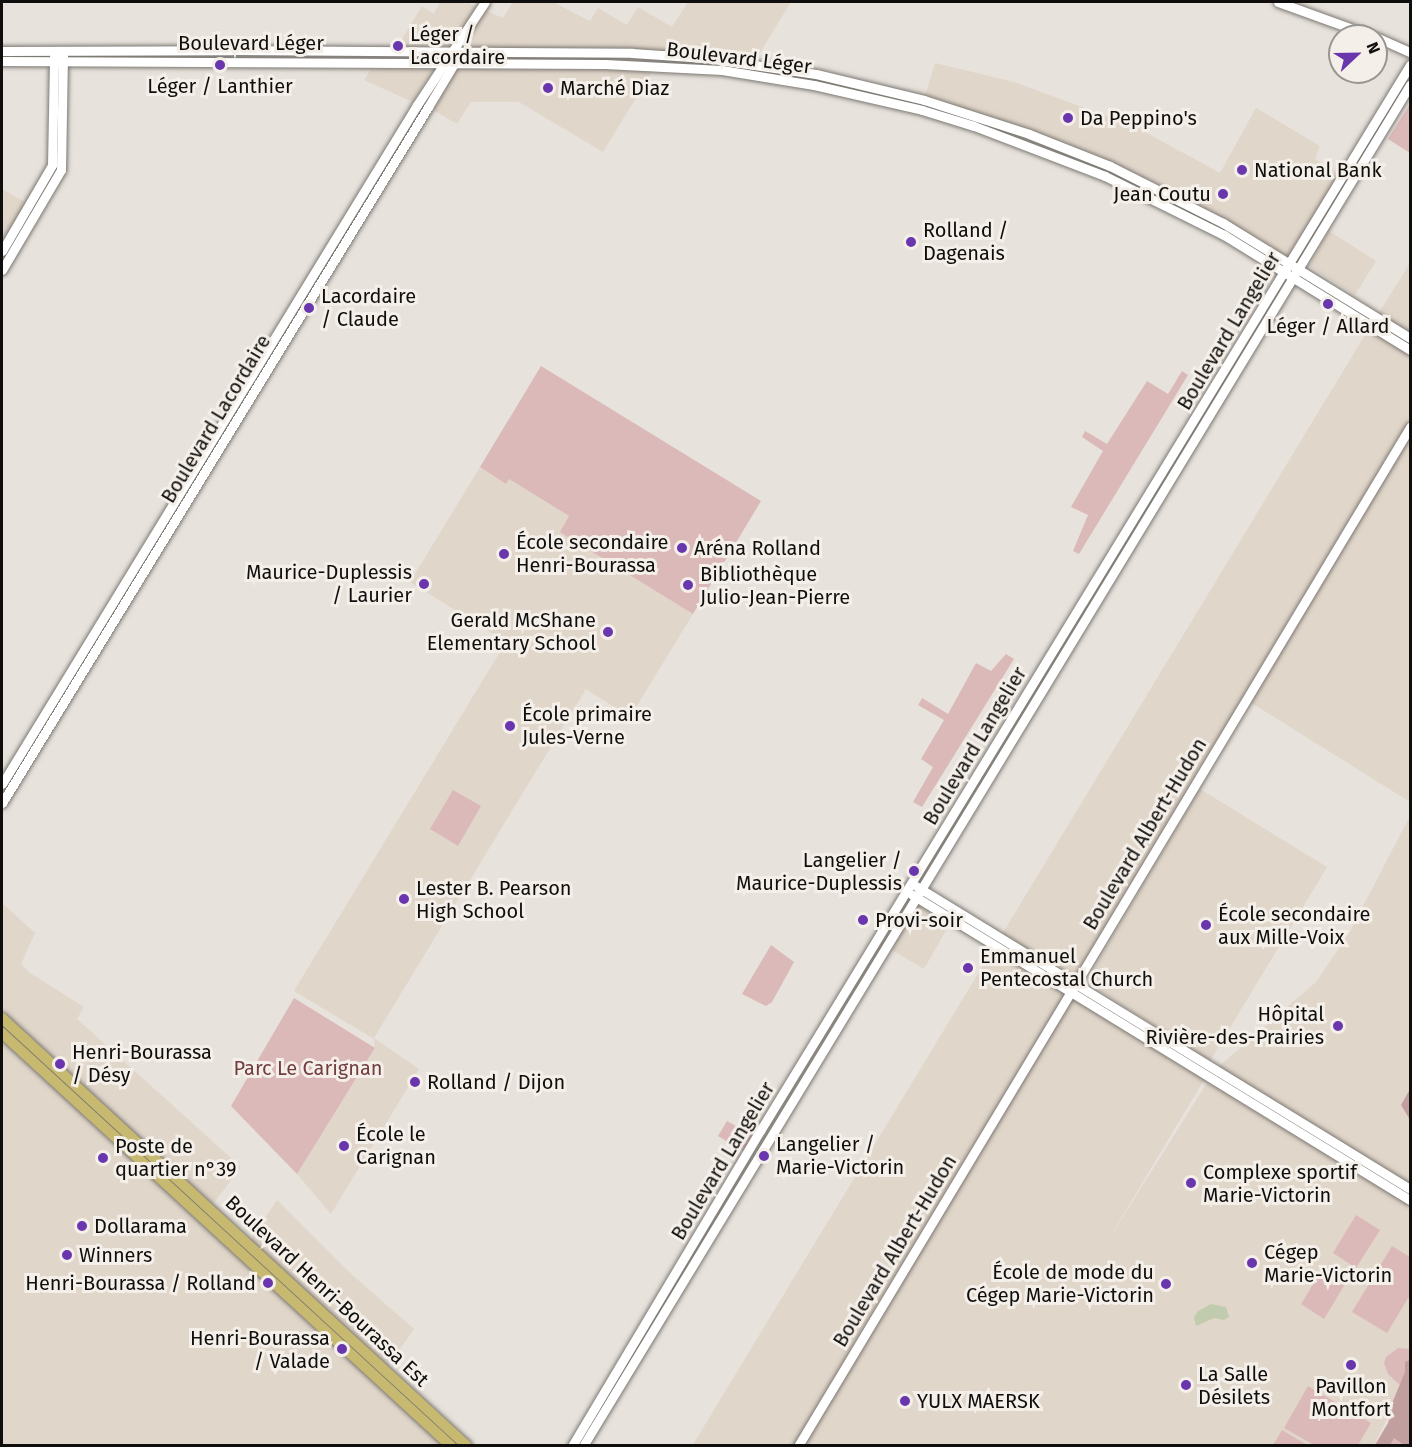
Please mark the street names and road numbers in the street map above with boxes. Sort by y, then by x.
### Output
street label: Boulevard Léger [178,31,324,55]
street label: Boulevard Léger [665,37,813,79]
street label: Boulevard Langelier [1172,248,1286,414]
street label: Boulevard Lacordaire [156,331,276,507]
street label: Boulevard Langelier [918,663,1032,829]
street label: Boulevard Albert-Hudon [1078,734,1212,934]
street label: Boulevard Langelier [666,1078,780,1244]
street label: Boulevard Albert-Hudon [828,1151,962,1351]
street label: Boulevard Henri-Bourassa Est [220,1190,434,1392]

